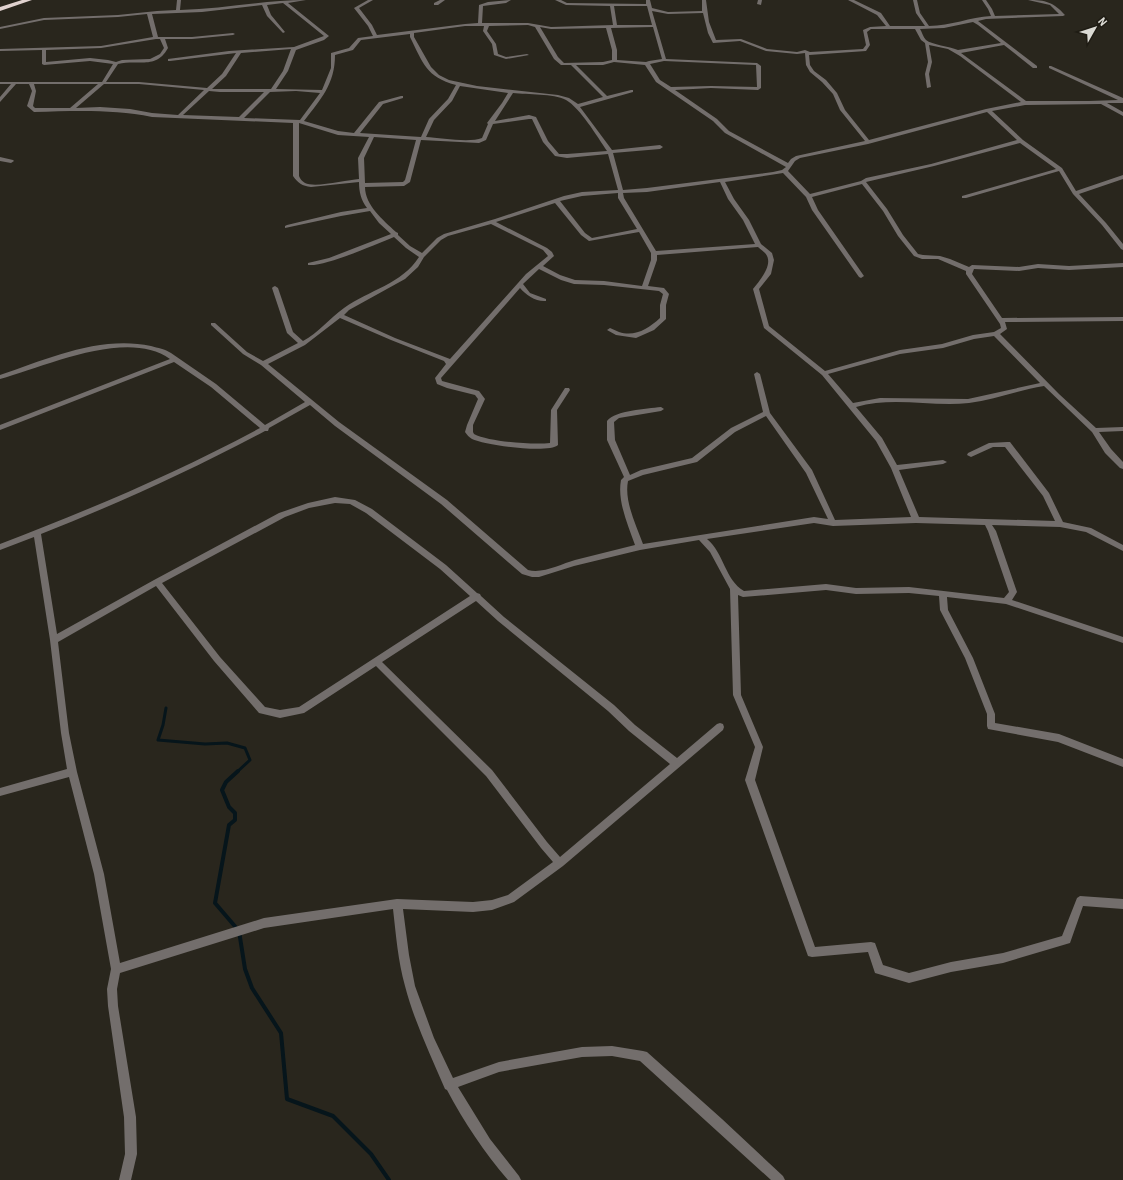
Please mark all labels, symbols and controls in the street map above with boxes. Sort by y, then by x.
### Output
north arrow [1075,8,1115,48]
text: N [1095,15,1110,29]

